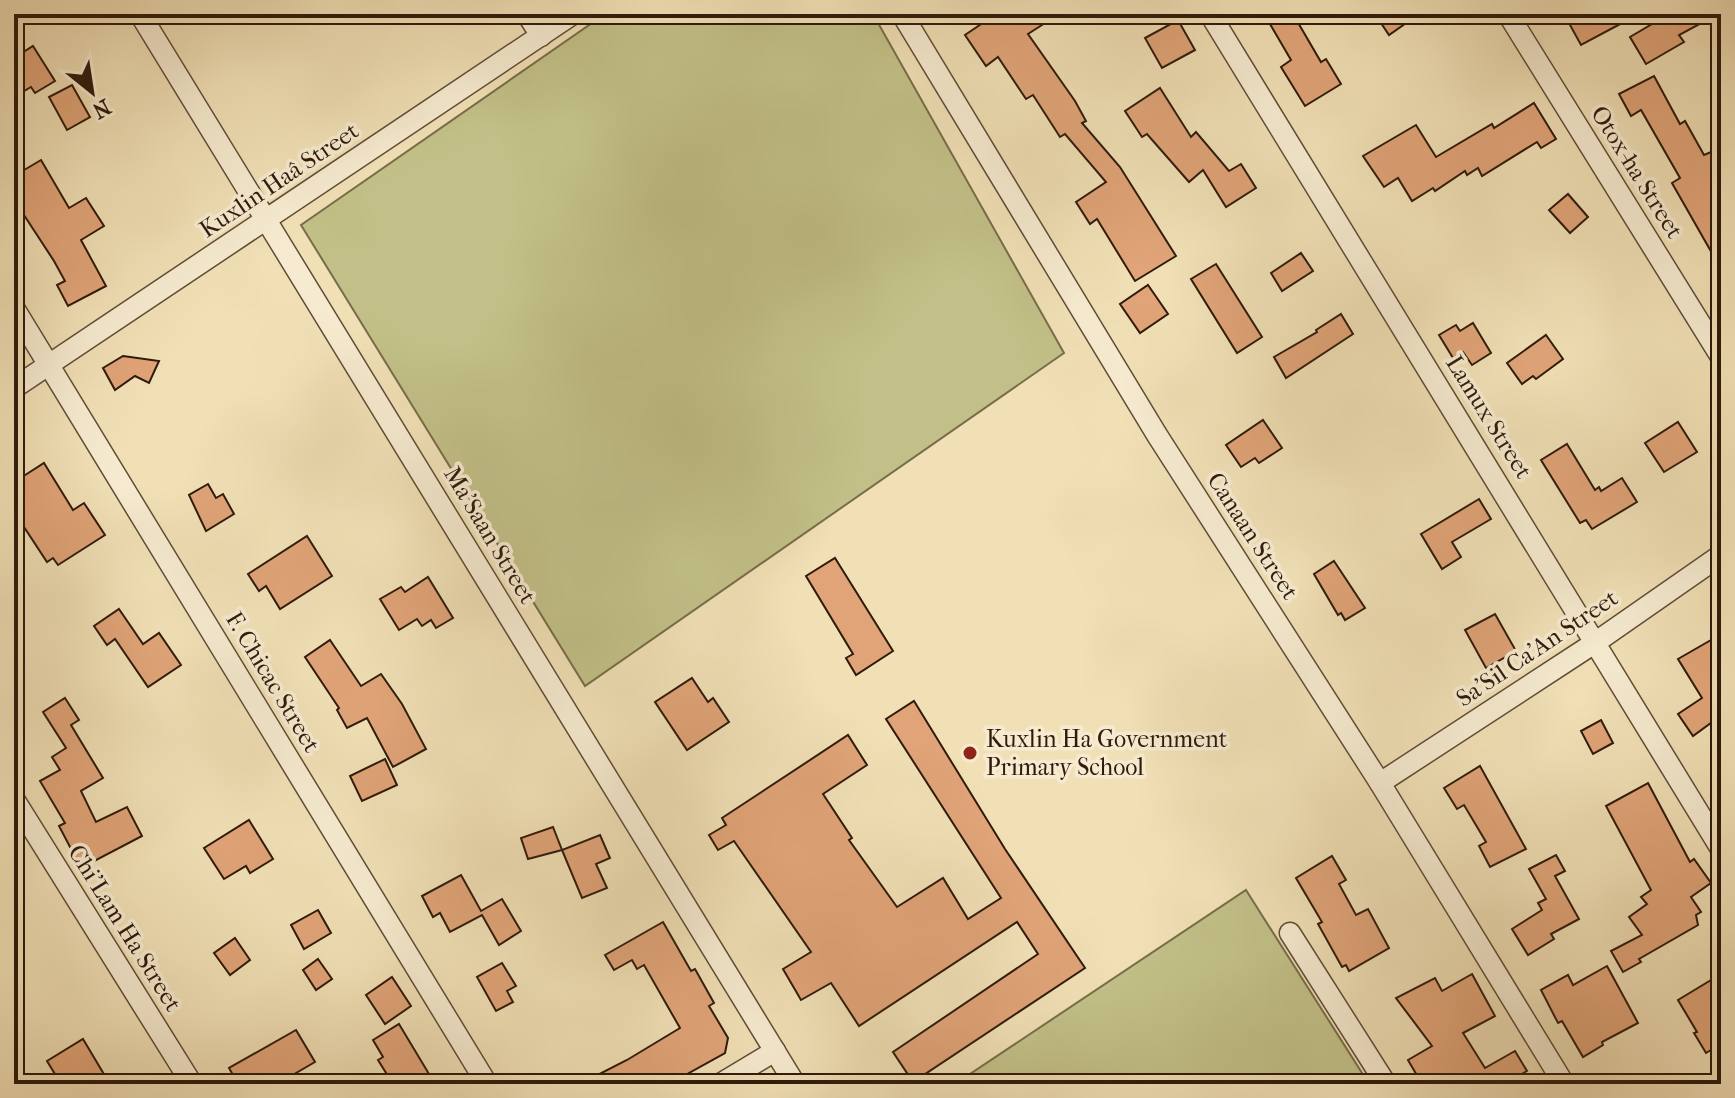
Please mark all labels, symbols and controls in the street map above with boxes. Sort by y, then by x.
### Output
north arrow [52,52,132,132]
text: N [88,93,115,124]
street label: Otox-ha Street [1585,101,1689,244]
street label: Kuxlin Haâ Street [194,116,364,243]
street label: Lamux Street [1440,350,1538,484]
street label: Ma'Saan Street [438,461,542,609]
street label: Canaan Street [1202,467,1305,605]
street label: Sa'Sil Ca'An Street [1451,583,1623,712]
street label: F. Chicac Street [220,607,326,758]
place label: Kuxlin Ha Government Primary School [986,725,1228,781]
marker: Kuxlin Ha Government Primary School [961,744,979,762]
street label: Chi'Lam Ha Street [62,840,188,1017]

